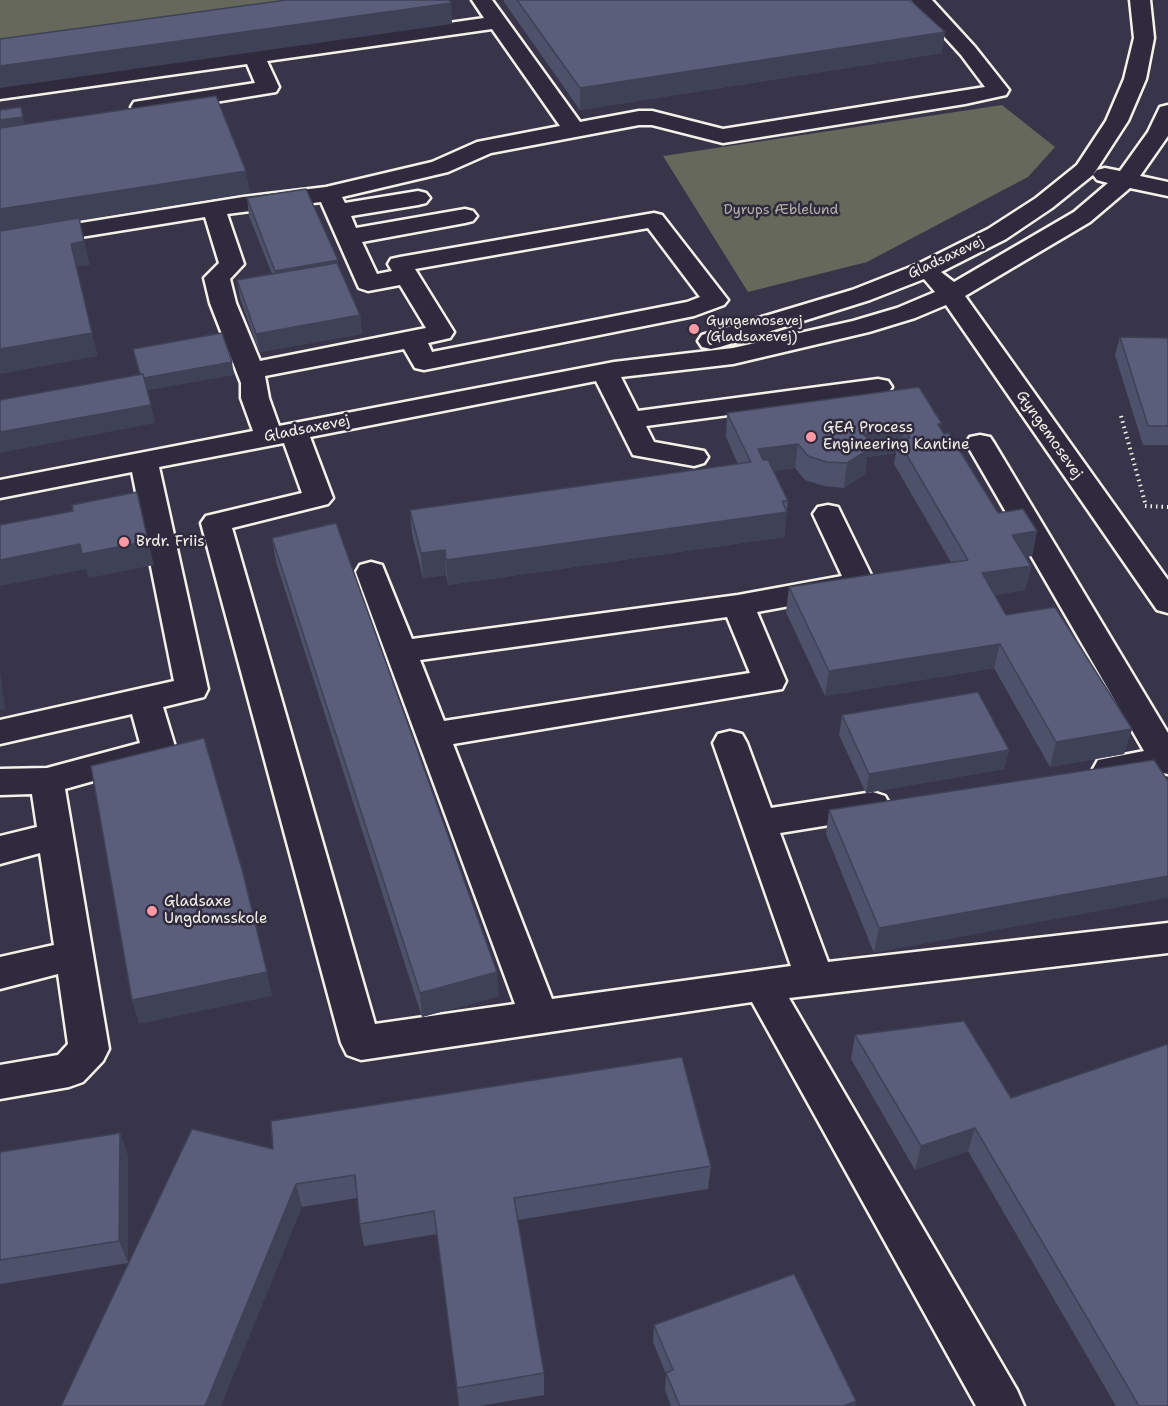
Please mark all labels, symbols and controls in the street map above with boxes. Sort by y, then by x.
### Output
park label: Dyrups Æblelund [724,202,838,218]
street label: Gladsaxevej [906,233,986,283]
place label: Gyngemosevej (Gladsaxevej) [706,313,803,346]
marker: Gyngemosevej (Gladsaxevej) [687,322,701,336]
street label: Gyngemosevej [1012,387,1086,483]
street label: Gladsaxevej [263,412,351,446]
place label: GEA Process Engineering Kantine [823,419,969,454]
marker: GEA Process Engineering Kantine [804,430,818,444]
place label: Brdr. Friis [136,533,205,551]
marker: Brdr. Friis [117,535,131,549]
place label: Gladsaxe Ungdomsskole [164,893,267,928]
marker: Gladsaxe Ungdomsskole [145,904,159,918]

